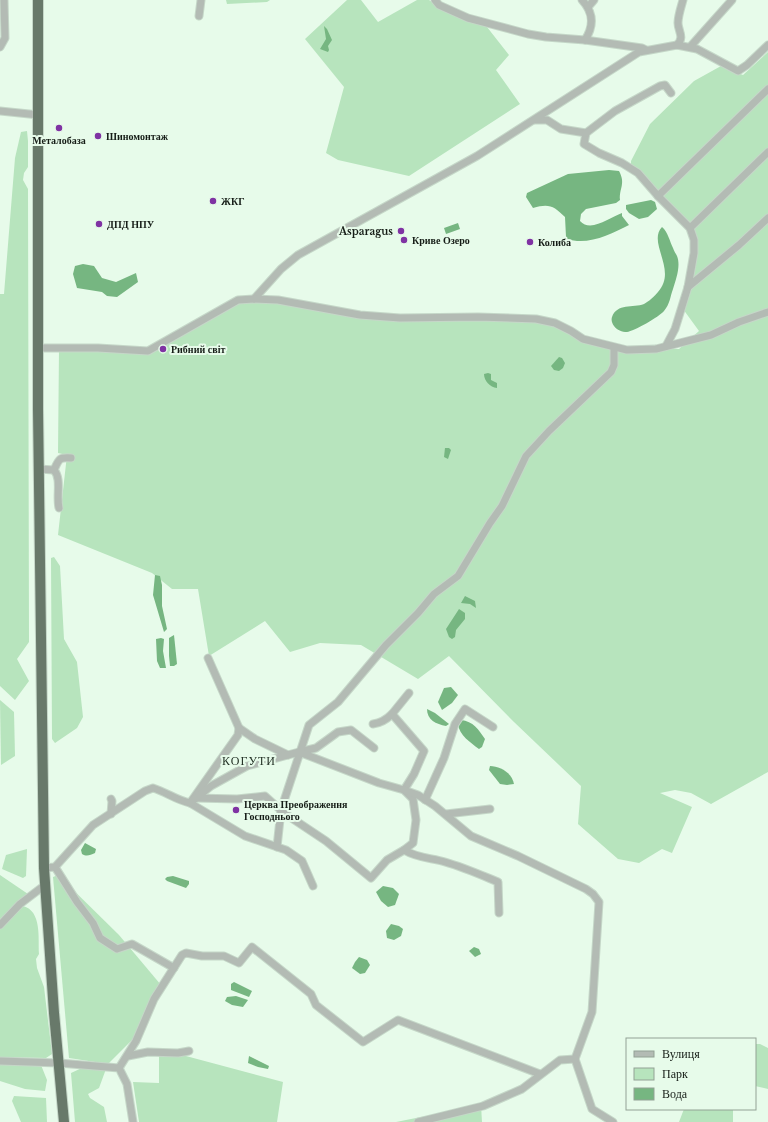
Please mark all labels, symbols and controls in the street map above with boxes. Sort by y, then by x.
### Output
marker: Металобаза [54,123,64,133]
place label: Шиномонтаж [106,130,169,143]
marker: Шиномонтаж [93,131,103,141]
place label: Металобаза [32,134,86,147]
place label: ЖКГ [221,195,245,208]
marker: ЖКГ [208,196,218,206]
place label: ДПД НПУ [107,218,155,231]
marker: ДПД НПУ [94,219,104,229]
place label: Asparagus [338,225,393,238]
marker: Asparagus [396,226,406,236]
place label: Криве Озеро [412,234,470,247]
marker: Криве Озеро [399,235,409,245]
place label: Колиба [538,236,571,249]
marker: Колиба [525,237,535,247]
place label: Рибний світ [171,343,225,356]
marker: Рибний світ [158,344,168,354]
district label: КОГУТИ [222,753,276,768]
place label: Церква Преображення Господнього [244,798,348,823]
marker: Церква Преображення Господнього [231,805,241,815]
legend [626,1038,756,1110]
text: Вулиця [662,1046,700,1061]
text: Парк [662,1066,688,1081]
text: Вода [662,1086,688,1101]

